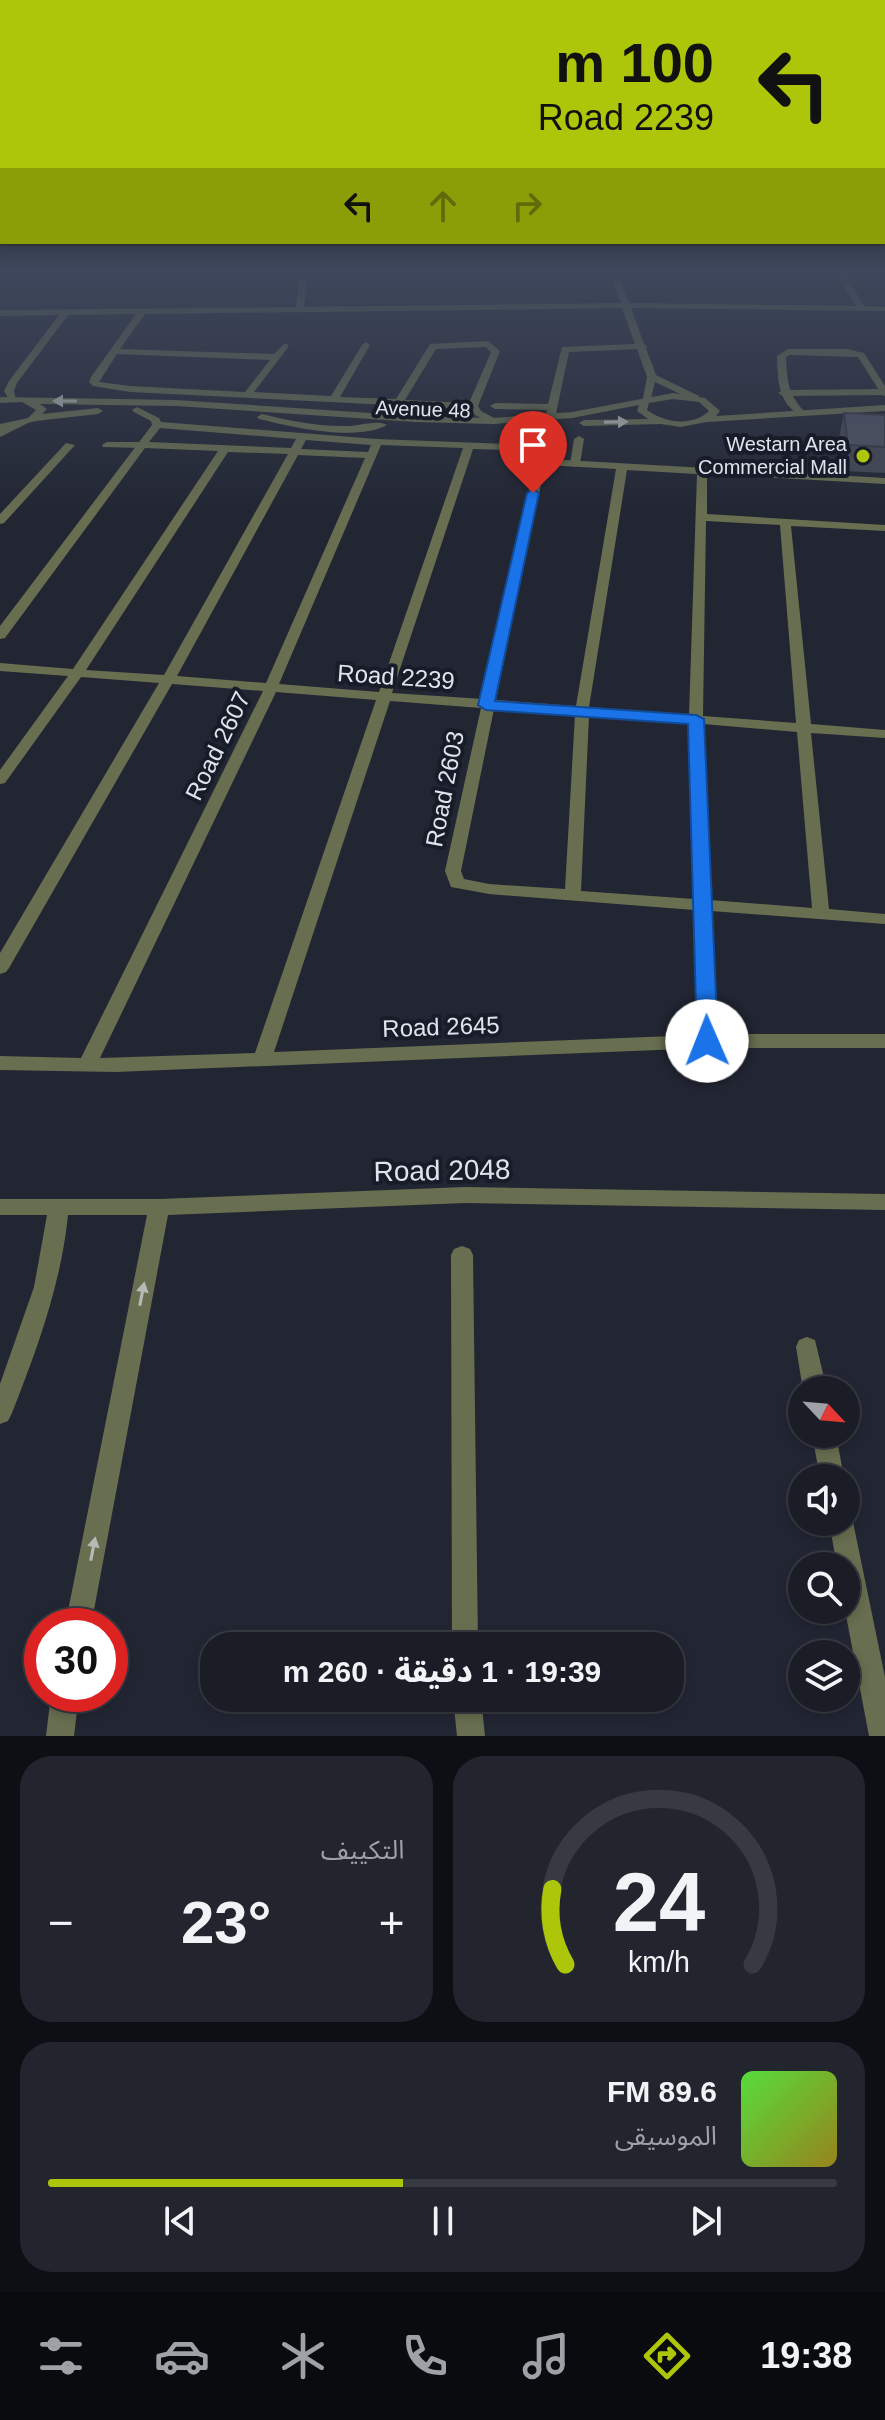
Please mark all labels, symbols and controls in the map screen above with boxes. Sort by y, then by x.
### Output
text: 100 m [555,31,714,94]
icon: left [742,32,846,136]
text: Road 2239 [538,97,714,138]
icon: left [337,184,381,228]
icon: ahead [421,184,465,228]
icon: right [505,184,549,228]
one-way arrow [52,395,77,407]
street label: Avenue 48 [375,396,471,422]
pin [499,411,567,493]
one-way arrow [604,416,629,428]
icon: arrive [511,423,555,467]
place label: Westarn Area Commercial Mall [698,433,848,478]
marker: Westarn Area Commercial Mall [854,447,872,465]
street label: Road 2239 [337,659,456,694]
street label: Road 2607 [180,687,255,804]
street label: Road 2603 [420,729,469,849]
position arrow [665,999,749,1083]
street label: Road 2645 [382,1011,500,1042]
street label: Road 2048 [373,1154,511,1187]
one-way arrow [136,1281,149,1306]
north arrow [788,1376,860,1448]
map controls [788,1376,860,1712]
button: sound [788,1464,860,1536]
one-way arrow [87,1537,99,1562]
button: search [788,1552,860,1624]
speed limit sign: 30 [24,1608,128,1712]
button: layers [788,1640,860,1712]
text: 19:39 · 1 دقيقة · 260 m [283,1655,601,1688]
text: التكييف [321,1835,405,1865]
text: 24 [612,1856,705,1949]
text: 23° [181,1889,272,1956]
text: − [48,1898,74,1947]
text: + [379,1898,404,1947]
text: km/h [628,1946,690,1978]
text: 89.6 FM [607,2075,717,2108]
text: الموسيقى [615,2121,717,2151]
icon: previous [158,2199,202,2243]
icon: pause [421,2199,465,2243]
icon: next [684,2199,728,2243]
icon: filters [33,2328,89,2384]
icon: car [154,2328,210,2384]
icon: climate [275,2328,331,2384]
icon: phone [397,2328,453,2384]
icon: music [518,2328,574,2384]
icon: directions [639,2328,695,2384]
text: 19:38 [760,2335,852,2376]

